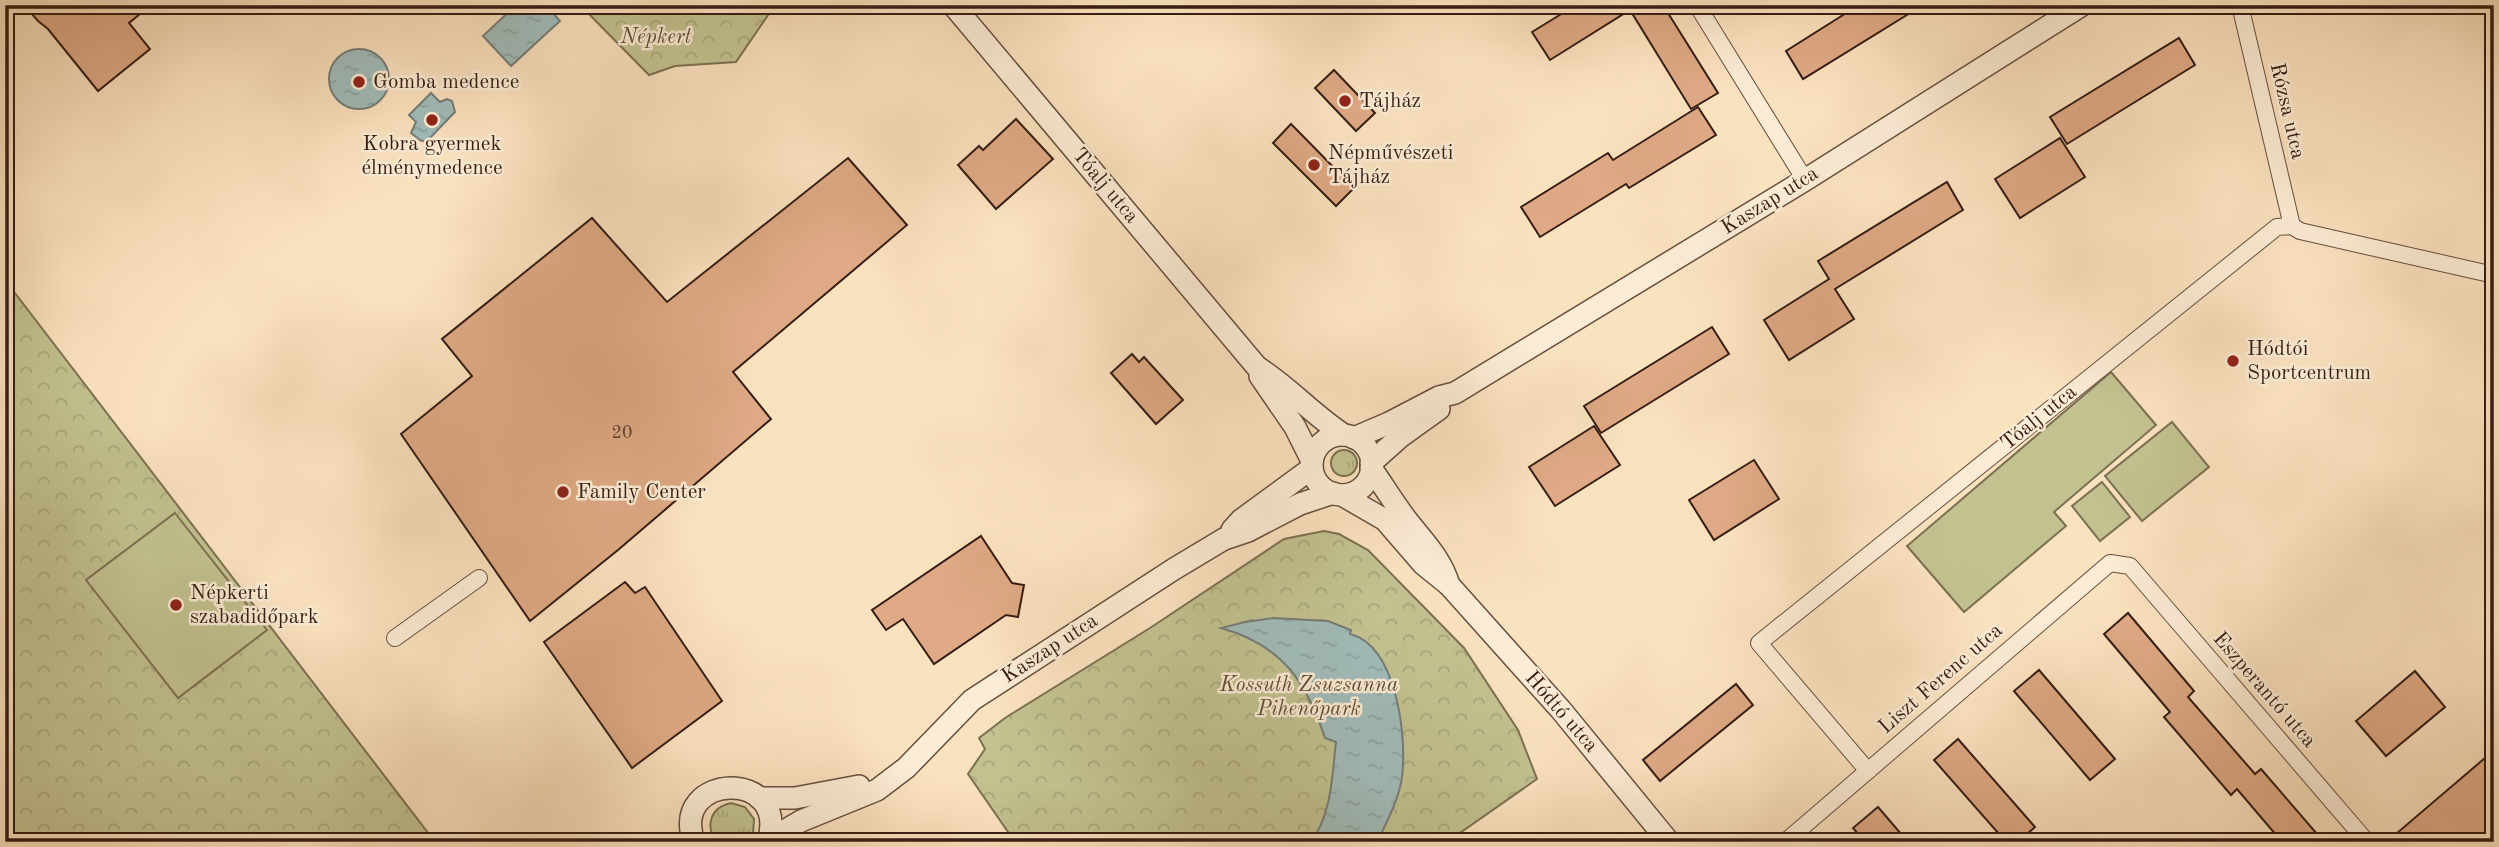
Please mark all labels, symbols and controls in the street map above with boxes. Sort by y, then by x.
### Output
park label: Népkert [619,27,692,48]
street label: Rózsa utca [2266,61,2308,161]
place label: Gomba medence [373,72,519,93]
marker: Gomba medence [351,74,367,90]
place label: Tájház [1359,91,1421,112]
marker: Tájház [1337,93,1353,109]
marker: Kobra gyermek élménymedence [424,112,440,128]
place label: Kobra gyermek élménymedence [361,134,503,179]
place label: Népművészeti Tájház [1328,143,1453,188]
street label: Tóalj utca [1068,144,1142,228]
marker: Népművészeti Tájház [1306,157,1322,173]
street label: Kaszap utca [1718,163,1822,239]
place label: Hódtói Sportcentrum [2247,339,2371,384]
marker: Hódtói Sportcentrum [2225,353,2241,369]
street label: Tóalj utca [1997,381,2081,455]
house number: 20 [612,424,632,442]
place label: Family Center [577,482,706,503]
marker: Family Center [555,484,571,500]
place label: Népkerti szabadidőpark [190,583,319,628]
marker: Népkerti szabadidőpark [168,597,184,613]
street label: Kaszap utca [998,610,1102,688]
street label: Liszt Ferenc utca [1875,620,2007,738]
street label: Eszperantó utca [2208,628,2320,752]
street label: Hódtó utca [1520,667,1602,757]
park label: Kossuth Zsuzsanna Pihenőpark [1219,675,1398,720]

